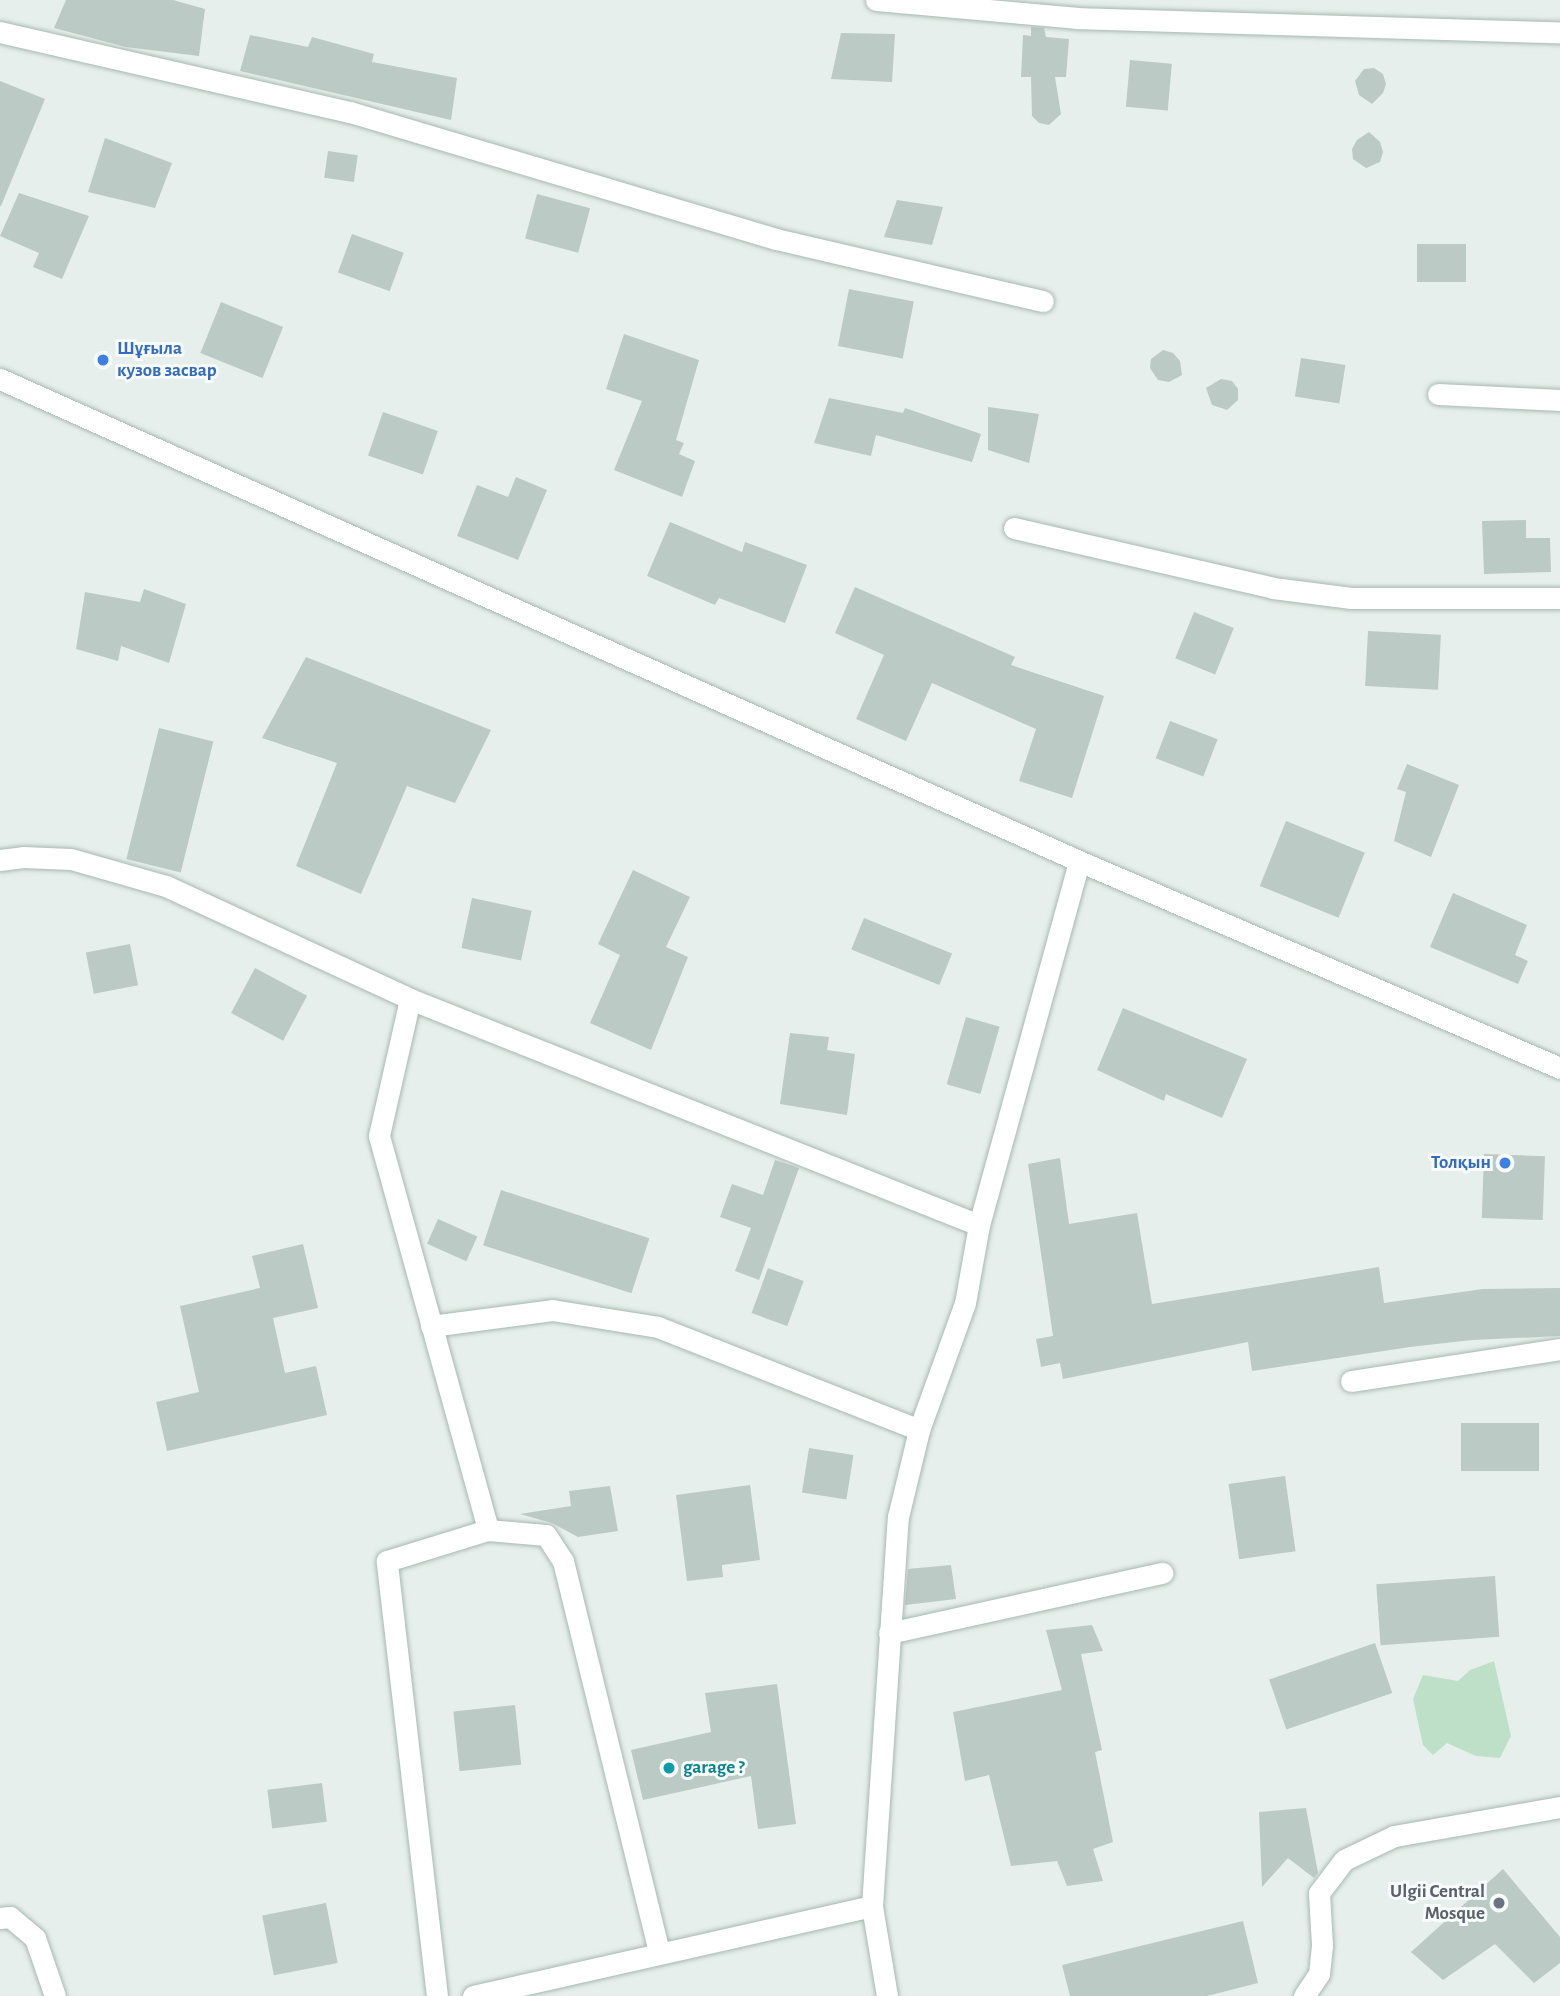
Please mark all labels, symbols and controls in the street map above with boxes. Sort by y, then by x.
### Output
place label: Шұғыла кузов засвар [117,338,217,382]
marker: Шұғыла кузов засвар [95,352,111,368]
place label: Толқын [1431,1152,1491,1174]
marker: Толқын [1497,1155,1513,1171]
place label: garage ? [683,1757,745,1779]
marker: garage ? [661,1760,677,1776]
place label: Ulgii Central Mosque [1390,1881,1485,1925]
marker: Ulgii Central Mosque [1491,1895,1507,1911]

